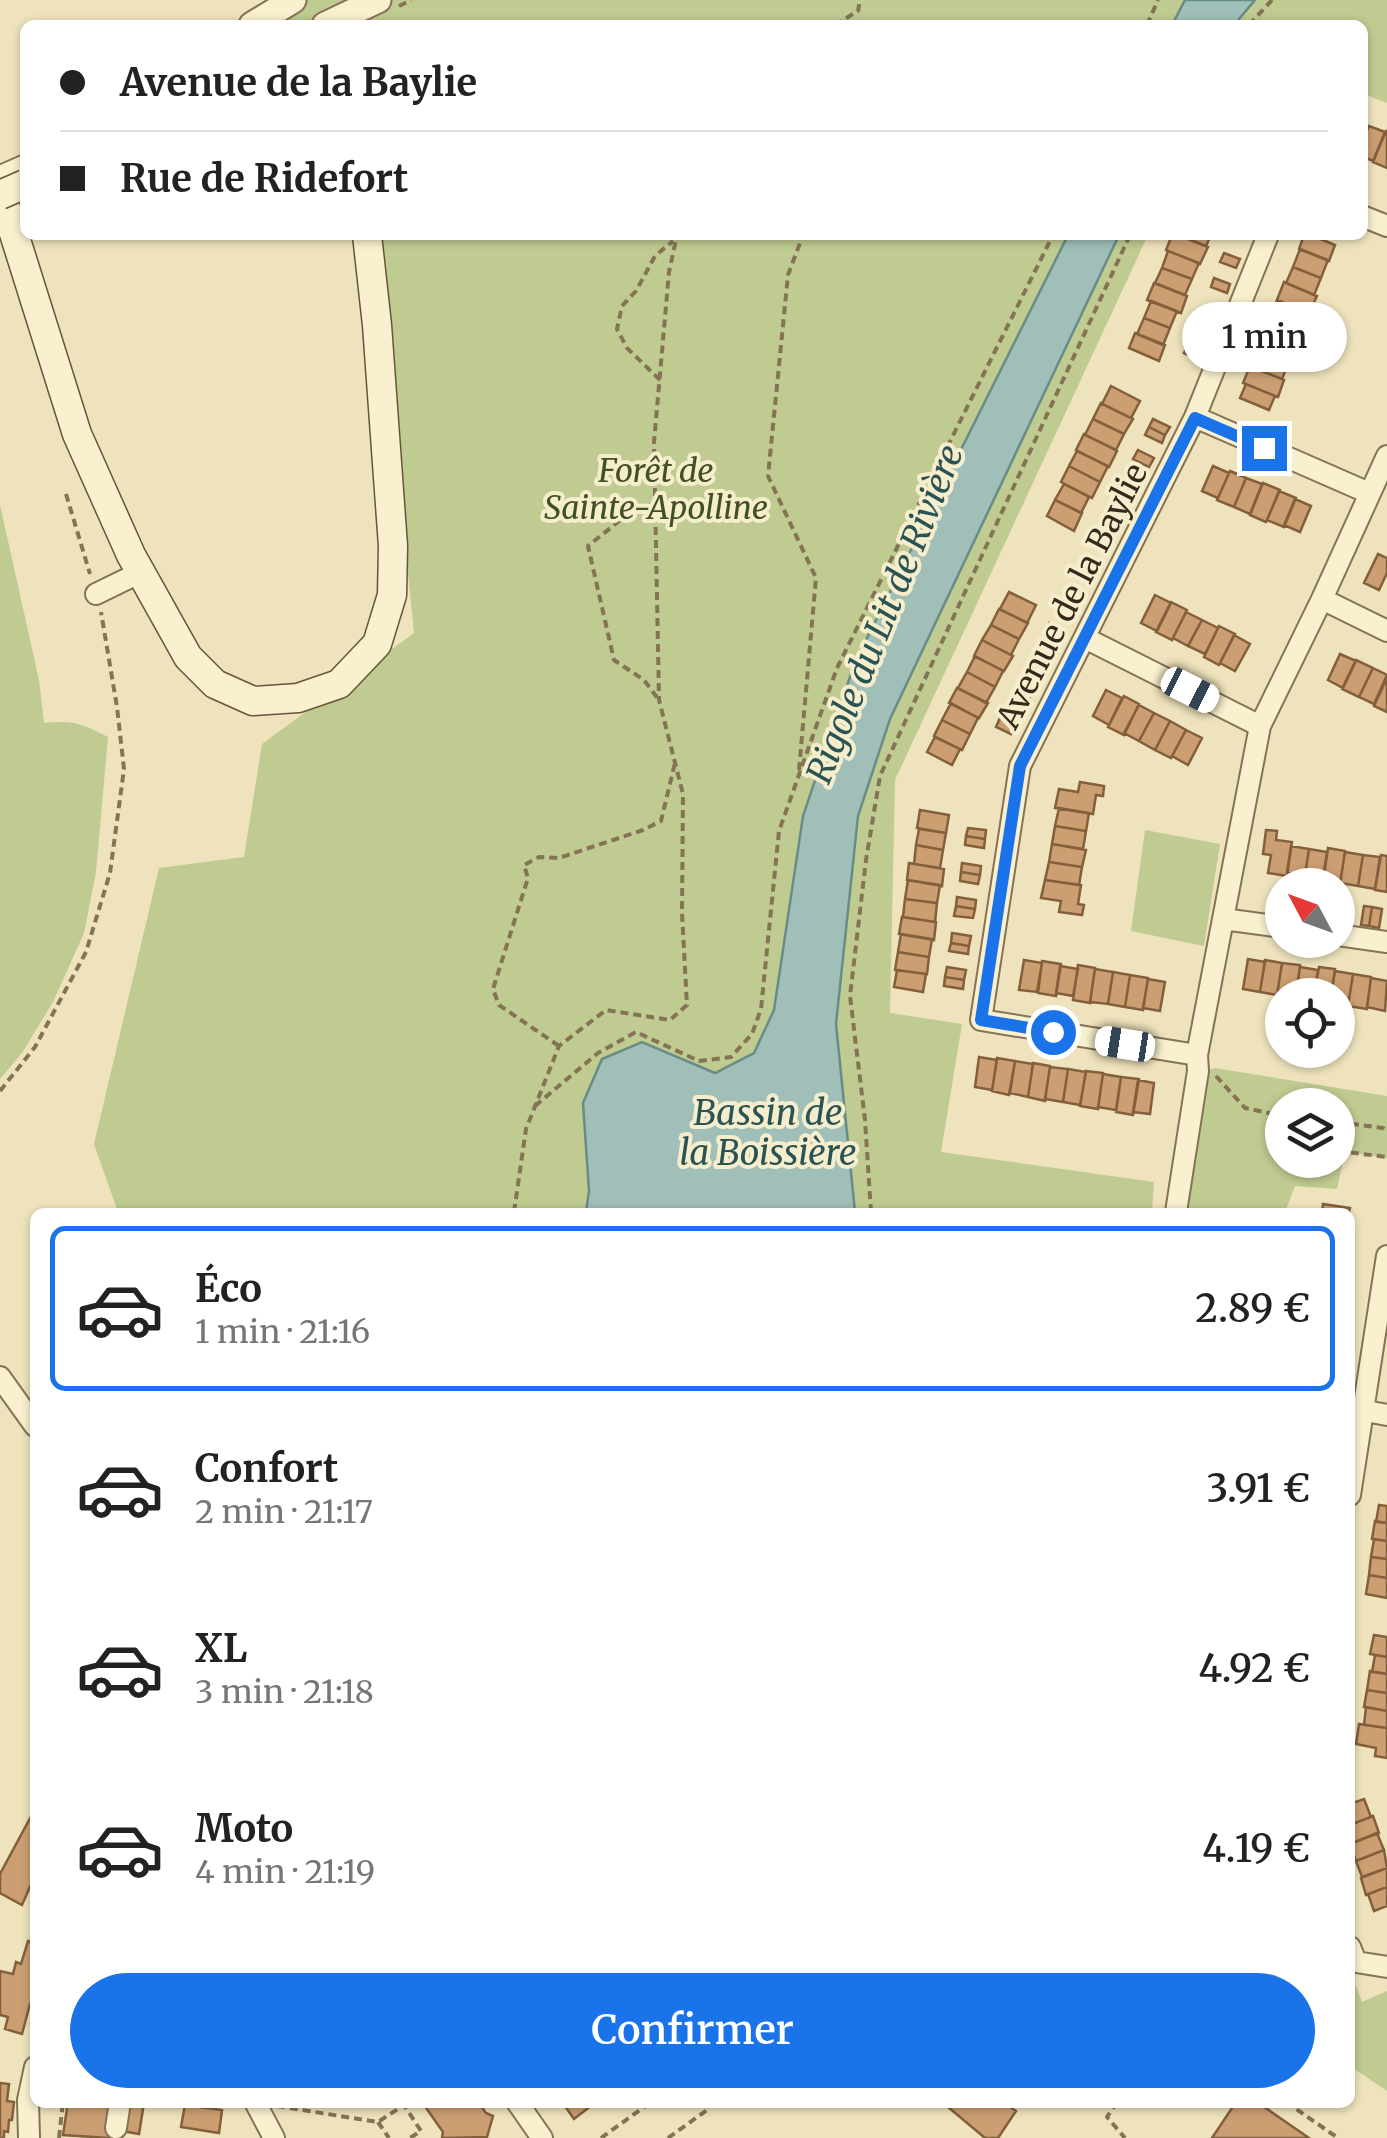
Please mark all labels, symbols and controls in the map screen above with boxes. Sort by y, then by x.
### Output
text: Avenue de la Baylie [120,59,477,106]
text: Rue de Ridefort [120,155,408,202]
callout: 1 min [1182,303,1346,373]
text: 1 min [1221,317,1308,357]
route end [1242,426,1287,471]
water label: Rigole du Lit de Rivière [797,438,973,790]
park label: Forêt de Sainte-Apolline [544,451,768,528]
street label: Avenue de la Baylie [987,457,1156,736]
car [1156,663,1224,717]
north arrow [1265,868,1355,958]
map controls [1265,868,1355,1178]
button: locate [1265,978,1355,1068]
route start [1031,1010,1076,1055]
car [1093,1024,1157,1064]
button: layers [1265,1088,1355,1178]
water label: Bassin de la Boissière [679,1091,857,1175]
icon: car [75,1264,165,1354]
text: Éco [195,1265,262,1312]
text: 2.89 € [1195,1285,1310,1332]
text: 1 min · 21:16 [195,1312,370,1352]
icon: car [75,1444,165,1534]
text: Confort [195,1445,338,1492]
text: 3.91 € [1206,1465,1310,1512]
text: 2 min · 21:17 [195,1492,373,1532]
icon: car [75,1624,165,1714]
text: XL [195,1625,247,1672]
text: 4.92 € [1198,1645,1310,1692]
text: 3 min · 21:18 [195,1672,374,1712]
icon: car [75,1804,165,1894]
text: Moto [195,1805,293,1852]
text: 4.19 € [1202,1825,1310,1872]
text: 4 min · 21:19 [195,1852,375,1892]
button: Confirmer [70,1973,1315,2088]

